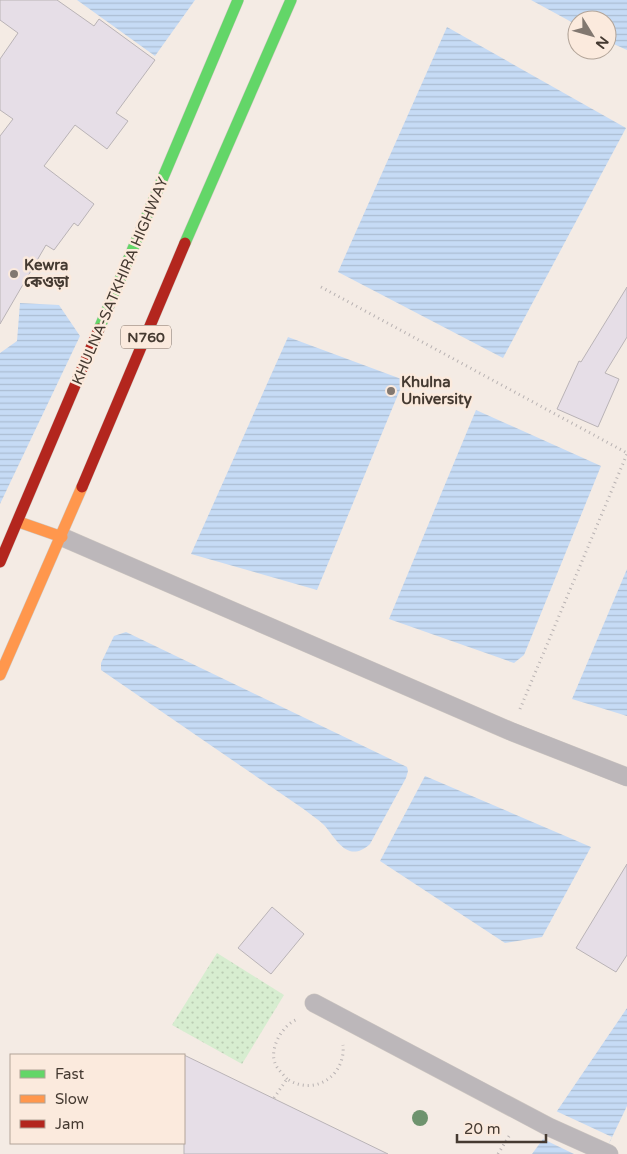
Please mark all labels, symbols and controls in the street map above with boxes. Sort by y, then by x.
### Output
north arrow [567,10,617,60]
text: N [592,33,612,52]
street label: KHULNA-SATKHIRA HIGHWAY [68,174,172,387]
place label: Kewra কেওড়া [24,256,69,291]
marker: Kewra কেওড়া [8,268,20,280]
road number: N760 [121,326,171,348]
place label: Khulna University [401,373,472,409]
marker: Khulna University [385,385,397,397]
legend [10,1054,185,1144]
text: Fast [55,1065,85,1083]
text: Slow [55,1090,89,1108]
scale bar [457,1112,546,1144]
text: Jam [55,1115,84,1133]
text: 20 m [464,1120,501,1138]

